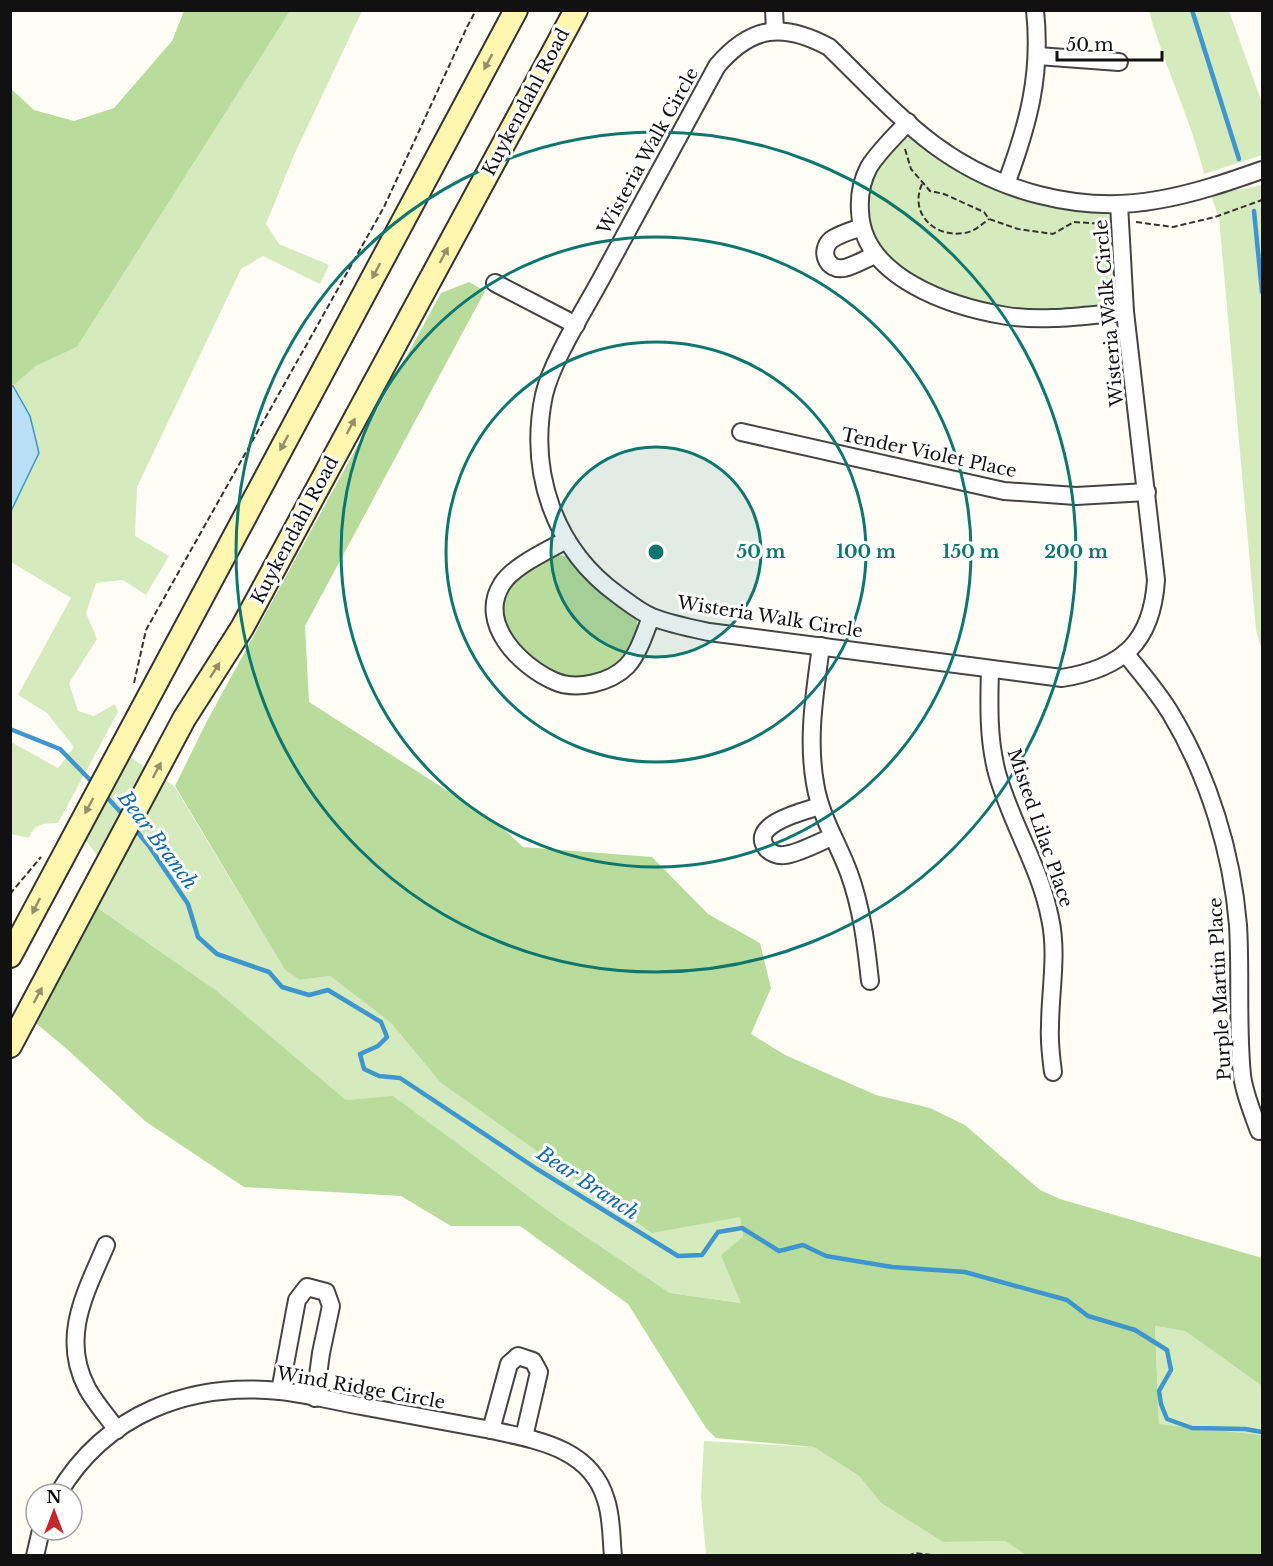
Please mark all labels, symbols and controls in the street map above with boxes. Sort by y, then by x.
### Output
scale bar [1057,24,1162,62]
street label: Kuykendahl Road [478,25,574,179]
text: 50 m [1066,34,1114,56]
one-way arrow [483,54,493,71]
street label: Wisteria Walk Circle [592,64,703,239]
street label: Wisteria Walk Circle [1090,219,1128,408]
one-way arrow [439,246,449,263]
one-way arrow [371,263,381,280]
one-way arrow [346,417,356,434]
street label: Tender Violet Place [839,424,1019,482]
one-way arrow [279,434,289,451]
street label: Kuykendahl Road [247,453,343,607]
text: 50 m [737,541,786,563]
text: 100 m [836,541,896,563]
text: 150 m [943,541,1000,563]
text: 200 m [1044,541,1108,563]
centre of rings [646,542,666,562]
street label: Wisteria Walk Circle [675,591,864,643]
one-way arrow [210,662,221,678]
street label: Misted Lilac Place [1003,746,1077,910]
one-way arrow [152,761,162,778]
water label: Bear Branch [113,785,203,894]
one-way arrow [84,798,94,815]
street label: Purple Martin Place [1204,897,1236,1081]
one-way arrow [31,898,41,915]
one-way arrow [33,986,43,1003]
water label: Bear Branch [532,1141,643,1225]
street label: Wind Ridge Circle [274,1362,447,1414]
north arrow [24,1482,84,1542]
text: N [46,1487,62,1507]

